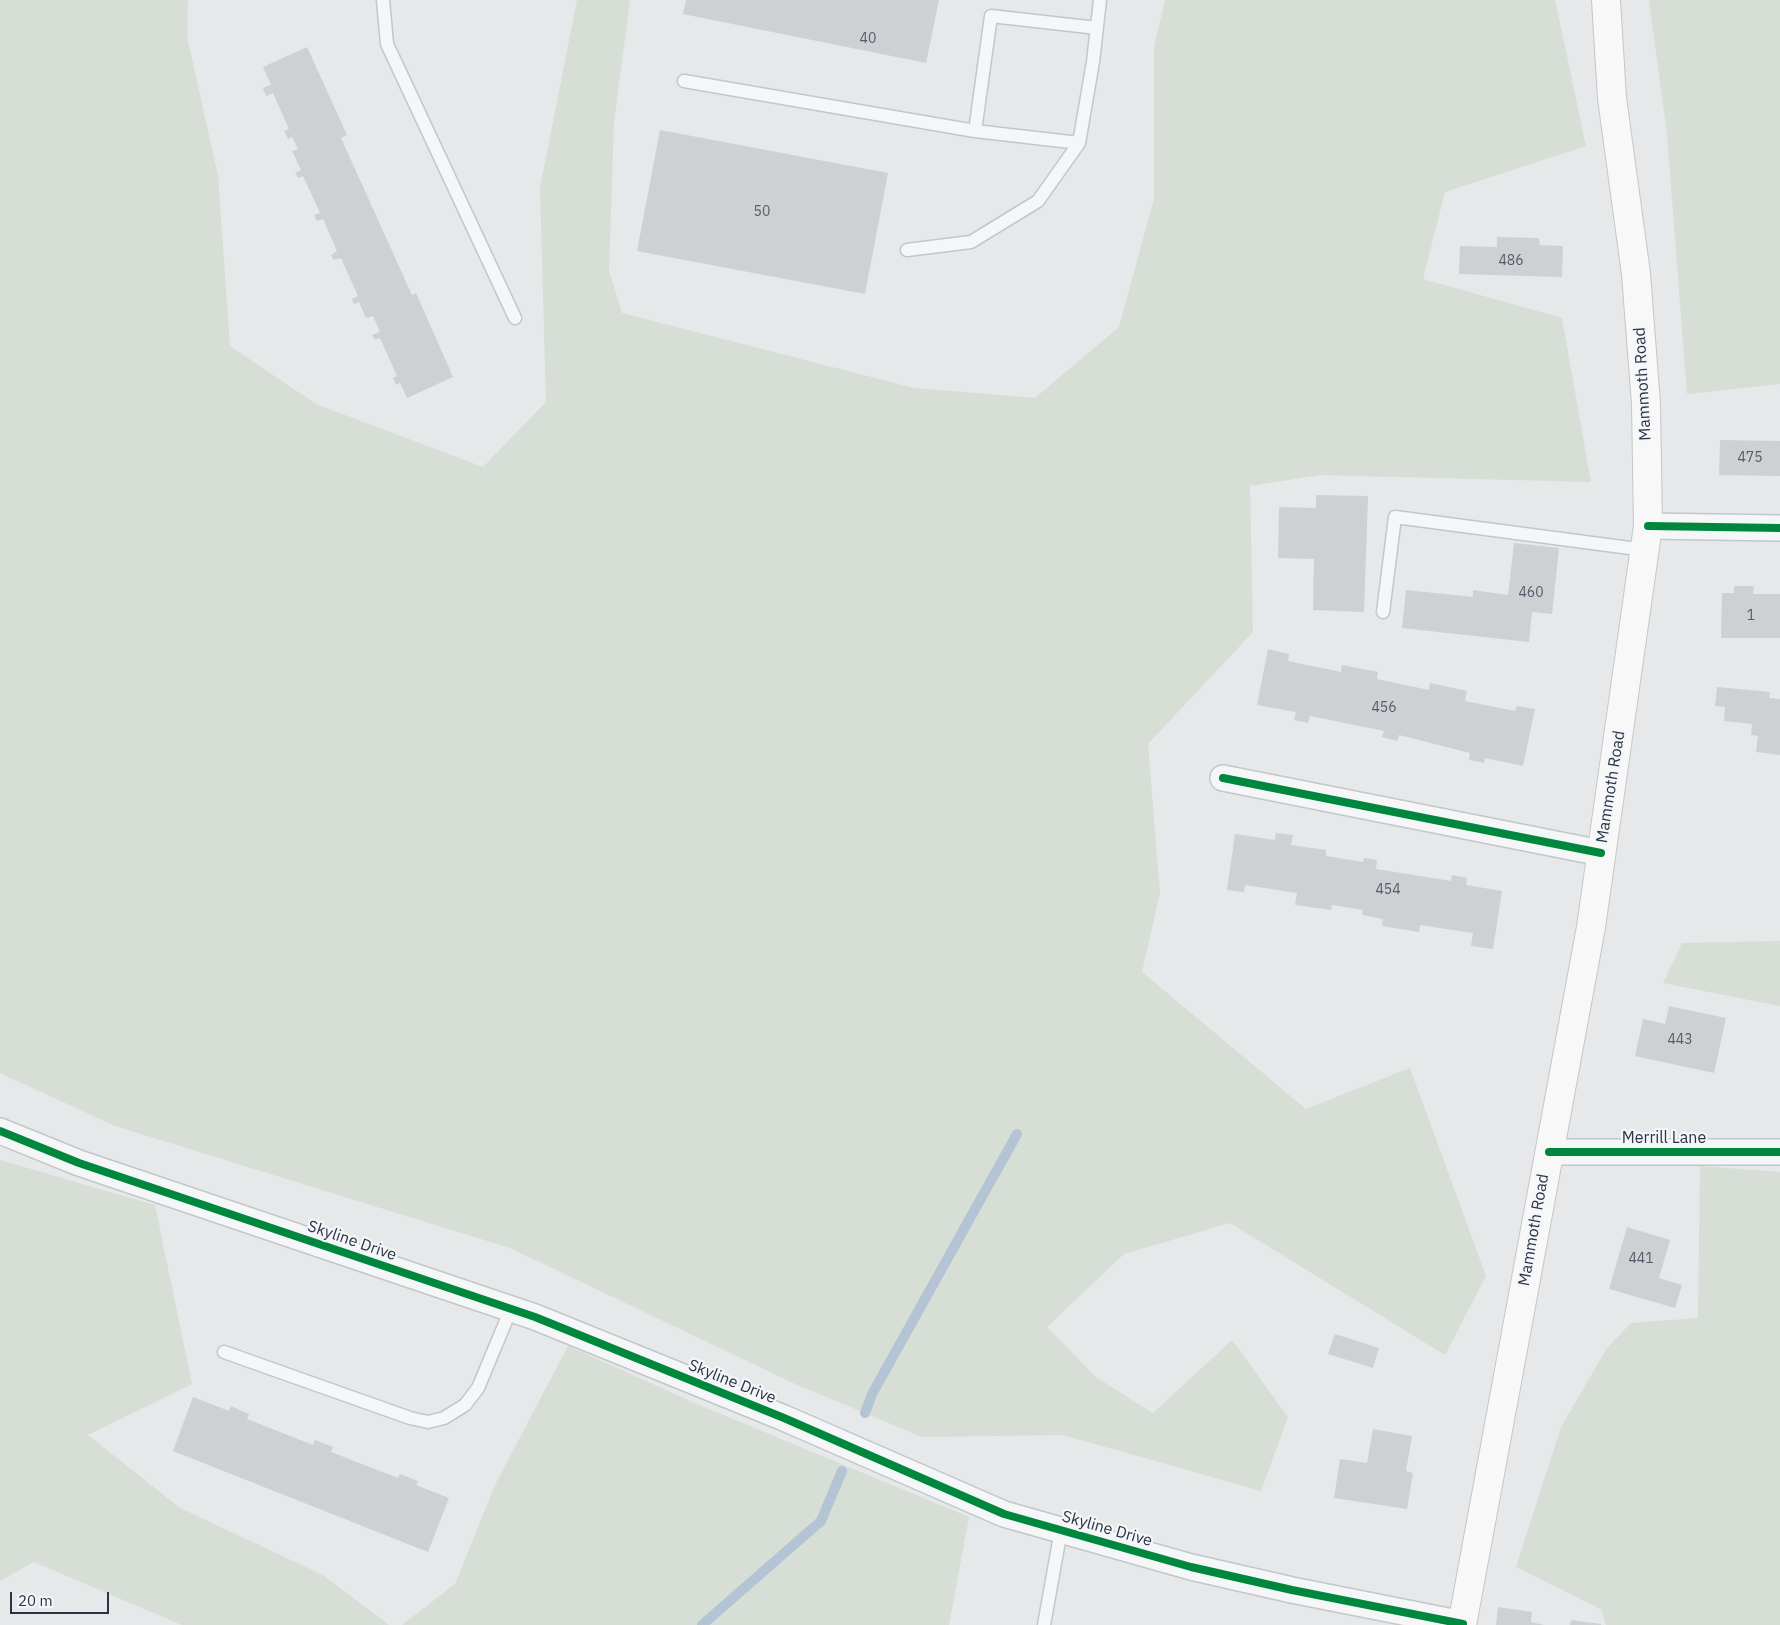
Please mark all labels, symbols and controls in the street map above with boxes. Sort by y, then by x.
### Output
house number: 40 [860,31,876,47]
house number: 50 [754,204,770,220]
house number: 486 [1498,253,1524,269]
street label: Mammoth Road [1630,327,1656,441]
house number: 475 [1737,450,1763,466]
house number: 460 [1518,585,1544,601]
house number: 1 [1747,608,1755,624]
house number: 456 [1371,700,1397,716]
street label: Mammoth Road [1593,729,1629,845]
house number: 454 [1375,882,1401,898]
house number: 443 [1667,1032,1693,1048]
street label: Merrill Lane [1622,1128,1706,1148]
street label: Mammoth Road [1515,1172,1553,1288]
street label: Skyline Drive [305,1217,399,1265]
house number: 441 [1628,1251,1654,1267]
street label: Skyline Drive [685,1356,779,1408]
street label: Skyline Drive [1060,1507,1154,1551]
scale bar [12,1582,111,1614]
text: 20 m [18,1591,53,1610]

